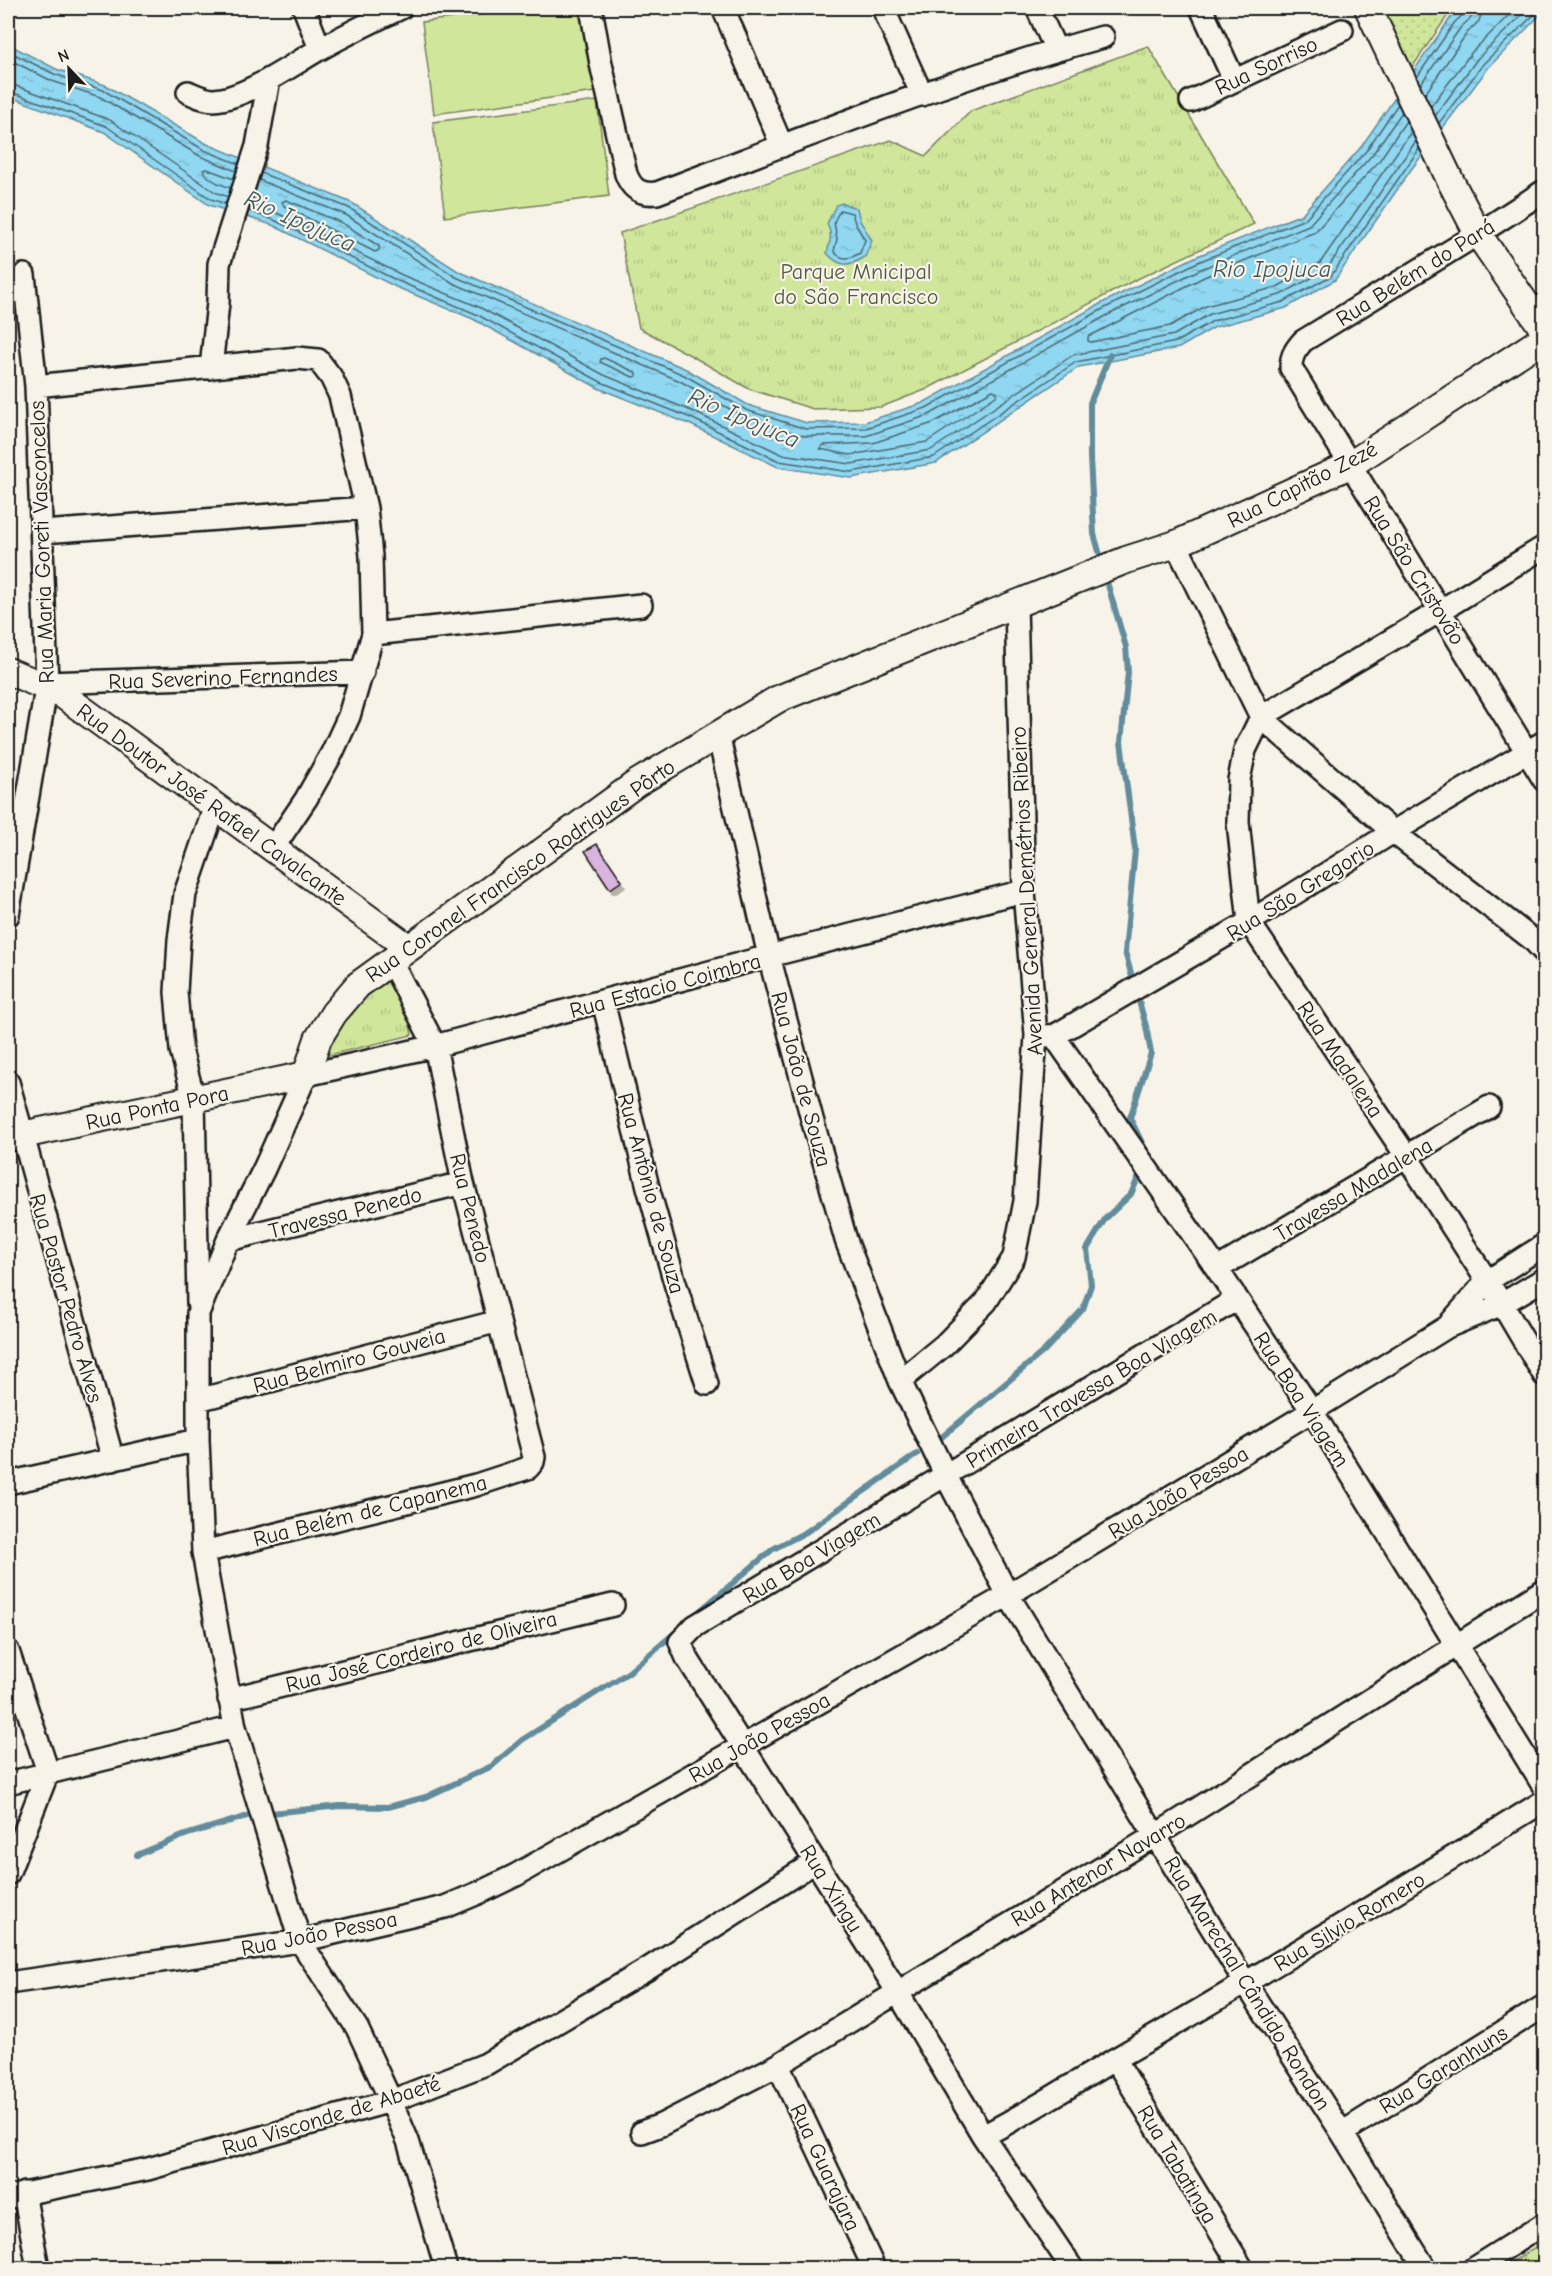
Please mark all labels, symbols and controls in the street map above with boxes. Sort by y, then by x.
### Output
street label: Rua Sorriso [1211,31,1322,101]
north arrow [39,39,99,99]
text: N [55,46,72,66]
water label: Rio Ipojuca [240,184,360,258]
street label: Rua Belém do Pará [1332,214,1500,332]
water label: Rio Ipojuca [1213,255,1331,283]
park label: Parque Mnicipal do São Francisco [774,259,938,310]
water label: Rio Ipojuca [684,382,804,454]
street label: Rua Maria Goreti Vasconcelos [24,400,60,684]
street label: Rua Capitão Zezé [1223,436,1382,534]
street label: Rua São Cristovão [1358,491,1470,650]
street label: Rua Severino Fernandes [108,661,338,695]
street label: Rua Doutor José Rafael Cavalcante [71,698,351,911]
street label: Avenida General Demétrios Ribeiro [1005,726,1049,1056]
street label: Rua Coronel Francisco Rodrigues Pôrto [361,754,680,988]
street label: Rua São Gregorio [1222,835,1379,947]
street label: Rua Estacio Coimbra [567,948,764,1024]
street label: Rua João de Souza [765,989,837,1170]
street label: Rua Madalena [1292,996,1389,1123]
street label: Rua Ponta Pora [83,1080,231,1136]
street label: Rua Antônio de Souza [612,1090,690,1297]
street label: Travessa Madalena [1270,1132,1437,1247]
street label: Rua Penedo [444,1151,496,1266]
street label: Travessa Penedo [266,1181,424,1245]
street label: Rua Pastor Pedro Alves [24,1191,108,1406]
street label: Primeira Travessa Boa Viagem [961,1304,1222,1474]
street label: Rua Belmiro Gouveia [250,1323,448,1399]
street label: Rua Boa Viagem [1248,1327,1355,1472]
street label: Rua João Pessoa [1104,1441,1253,1545]
street label: Rua Belém de Capanema [251,1469,490,1553]
street label: Rua Boa Viagem [738,1507,885,1609]
street label: Rua José Cordeiro de Oliveira [283,1606,560,1698]
street label: Rua João Pessoa [684,1687,835,1789]
street label: Rua Antenor Navarro [1006,1807,1191,1932]
street label: Rua Xingu [794,1840,868,1937]
street label: Rua Marechal Cândido Rondon [1158,1852,1336,2115]
street label: Rua Silvio Romero [1269,1866,1430,1977]
street label: Rua João Pessoa [239,1906,400,1962]
street label: Rua Garanhuns [1375,2020,1512,2120]
street label: Rua Visconde de Abaeté [219,2070,444,2162]
street label: Rua Guarajara [784,2100,866,2235]
street label: Rua Tabatinga [1132,2101,1223,2228]

